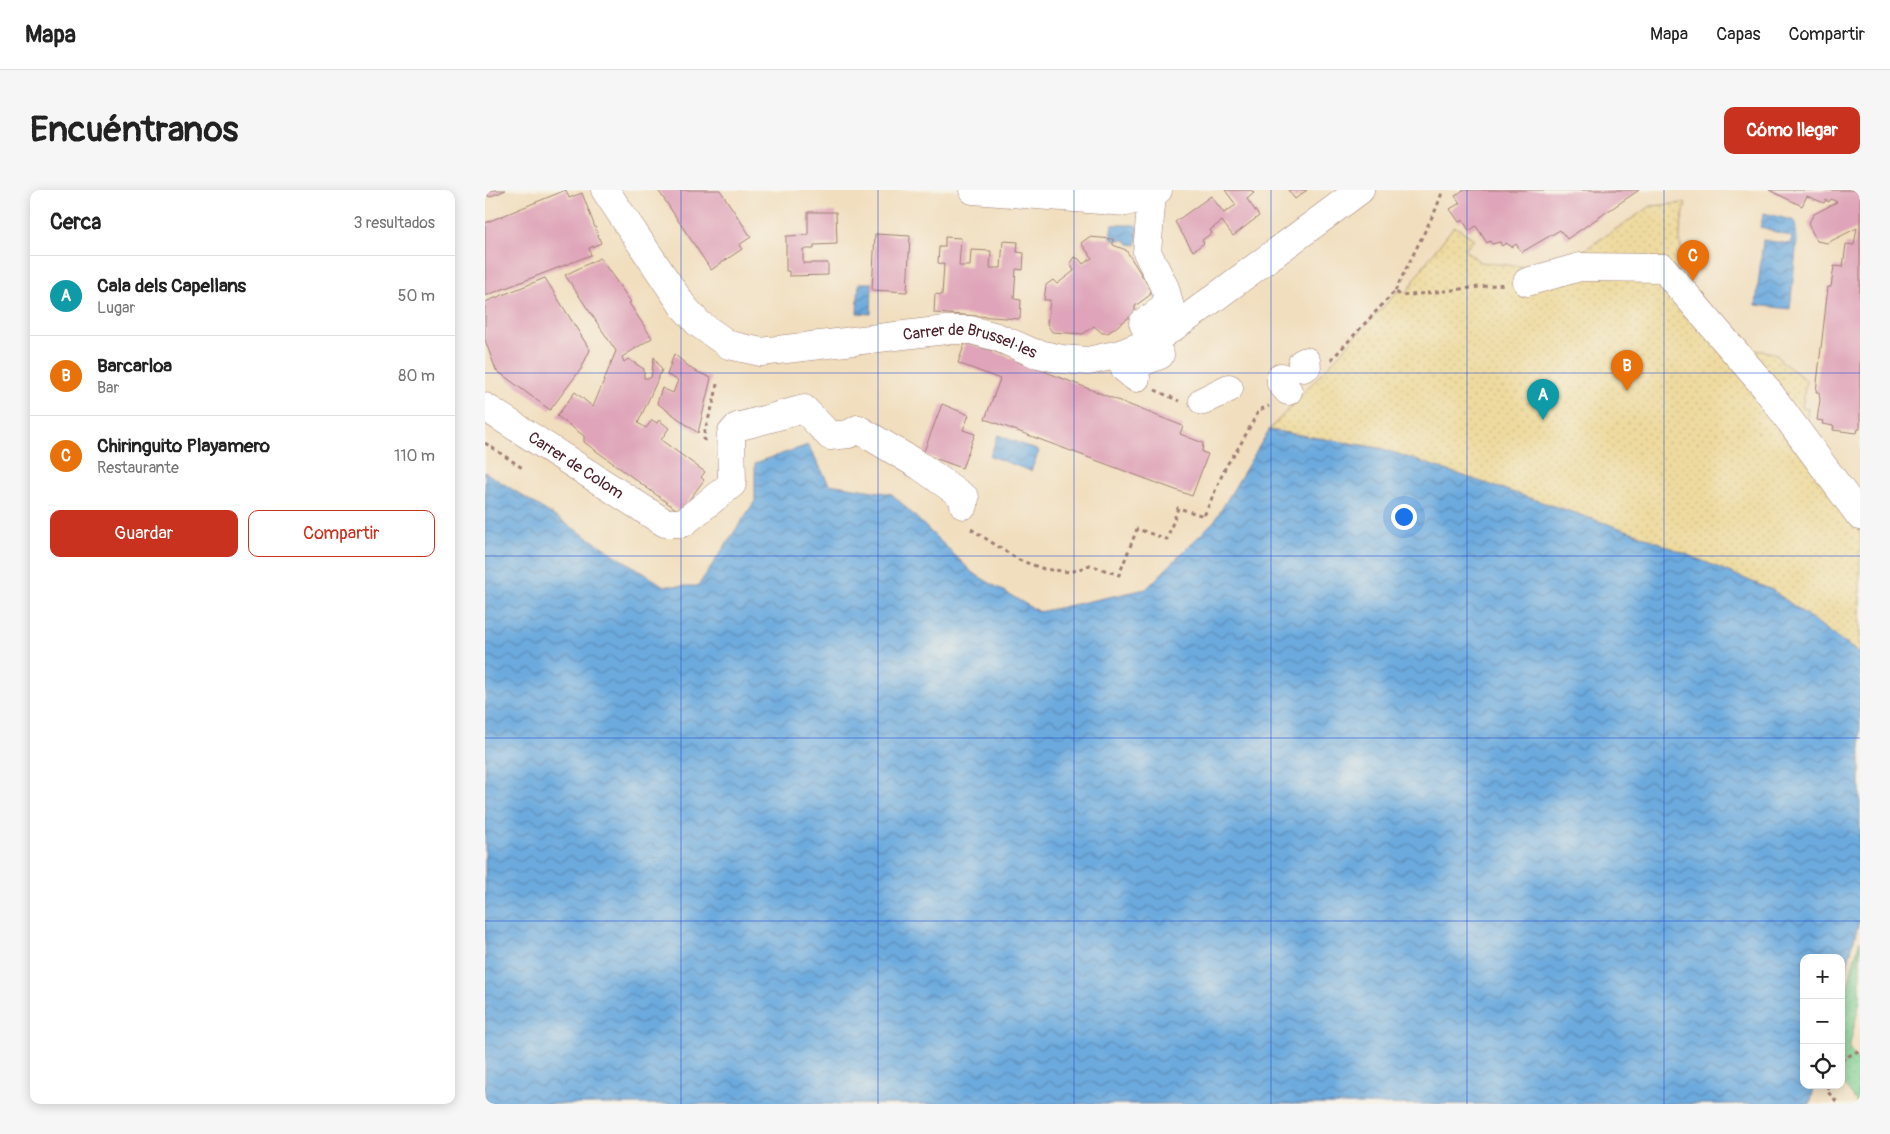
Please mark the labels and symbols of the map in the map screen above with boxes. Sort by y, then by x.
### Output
pin: C [1677,240,1709,281]
street label: Carrer de Brussel·les [902,319,1040,363]
pin: B [1611,350,1643,391]
pin: A [1527,379,1559,420]
street label: Carrer de Colom [524,427,627,504]
your location [1391,504,1417,530]

